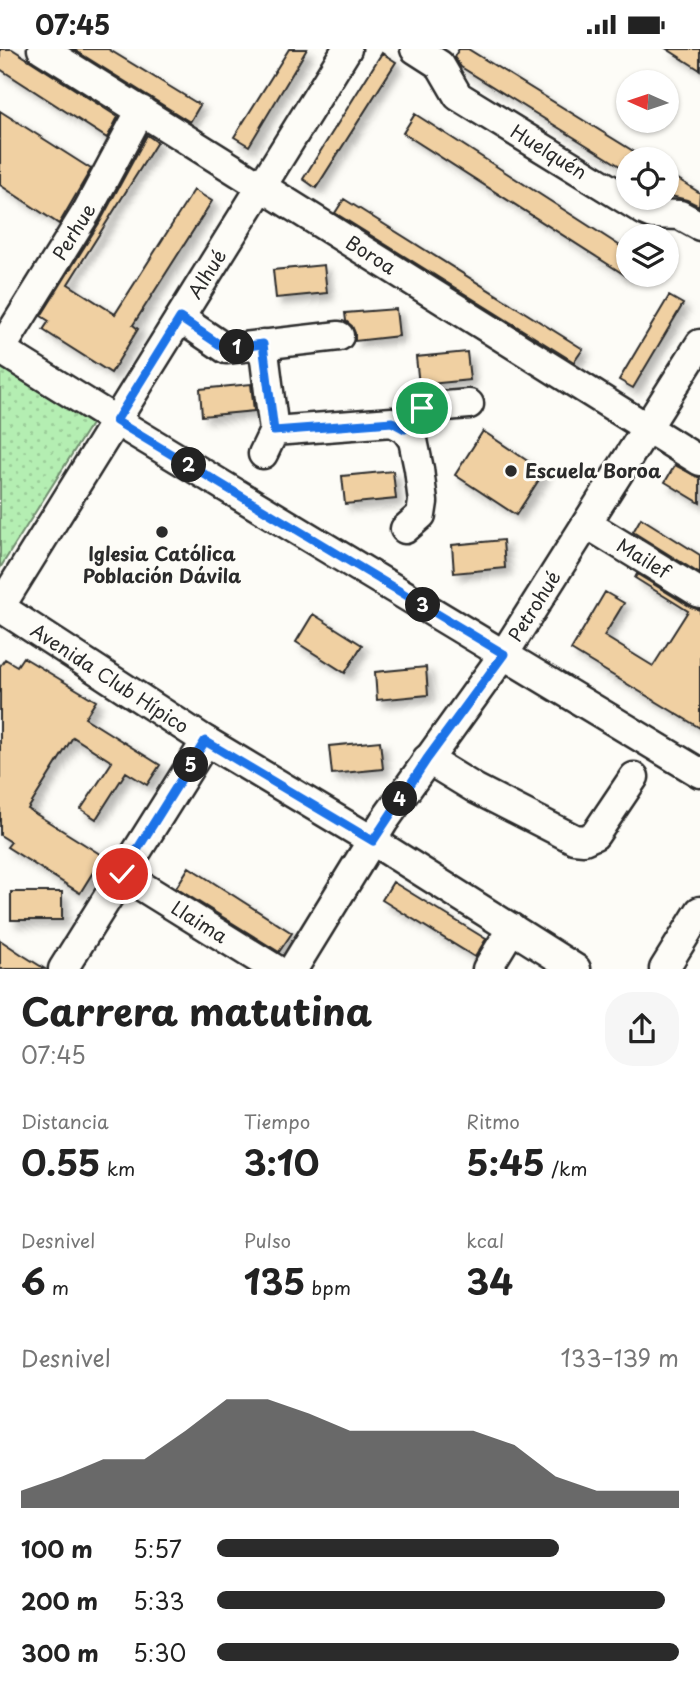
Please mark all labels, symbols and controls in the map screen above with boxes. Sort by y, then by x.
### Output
text: 07:45 [35,5,110,44]
north arrow [616,70,679,133]
map controls [616,70,679,287]
street label: Huelquén [506,117,593,185]
button: locate [616,147,679,210]
street label: Perhue [45,198,101,265]
button: layers [616,224,679,287]
street label: Boroa [341,228,402,280]
street label: Alhué [180,243,232,304]
pin: 1 [219,329,254,365]
text: 1 [232,332,241,360]
pin [392,378,452,438]
icon: arrive [403,389,441,427]
pin: 2 [172,447,206,483]
text: 2 [182,450,195,478]
place label: Escuela Boroa [525,456,661,484]
marker: Escuela Boroa [503,463,519,479]
marker: Iglesia Católica Población Dávila [154,524,170,540]
street label: Mailef [612,530,677,585]
place label: Iglesia Católica Población Dávila [83,539,241,589]
street label: Petrohué [500,565,566,647]
pin: 3 [406,587,440,623]
text: 3 [416,590,429,618]
street label: Avenida Club Hípico [26,616,195,739]
pin: 5 [174,747,208,783]
text: 5 [184,750,197,778]
pin: 4 [382,781,418,817]
text: 4 [393,784,406,812]
pin [92,844,152,904]
icon: check [103,855,141,893]
street label: Llaima [166,893,233,949]
text: Carrera matutina [21,982,372,1039]
button: share [605,992,679,1066]
text: 07:45 [21,1037,86,1072]
text: Distancia [21,1107,109,1135]
text: Tiempo [244,1107,310,1135]
text: Ritmo [466,1107,520,1135]
text: 0.55 [21,1135,101,1188]
text: 3:10 [244,1135,320,1188]
text: 5:45 [466,1135,545,1188]
text: km [101,1154,135,1182]
text: /km [545,1154,588,1182]
text: Desnivel [21,1226,95,1254]
text: Pulso [244,1226,291,1254]
text: kcal [466,1226,504,1254]
text: 6 [21,1254,46,1307]
text: 135 [244,1254,305,1307]
text: 34 [466,1254,513,1307]
text: m [46,1273,69,1301]
text: bpm [305,1273,351,1301]
text: Desnivel [21,1340,111,1375]
text: 133–139 m [560,1340,679,1375]
text: 100 m [21,1531,93,1566]
text: 5:57 [133,1531,182,1566]
text: 200 m [21,1583,98,1618]
text: 5:33 [133,1583,185,1618]
text: 300 m [21,1635,99,1670]
text: 5:30 [133,1635,186,1670]

